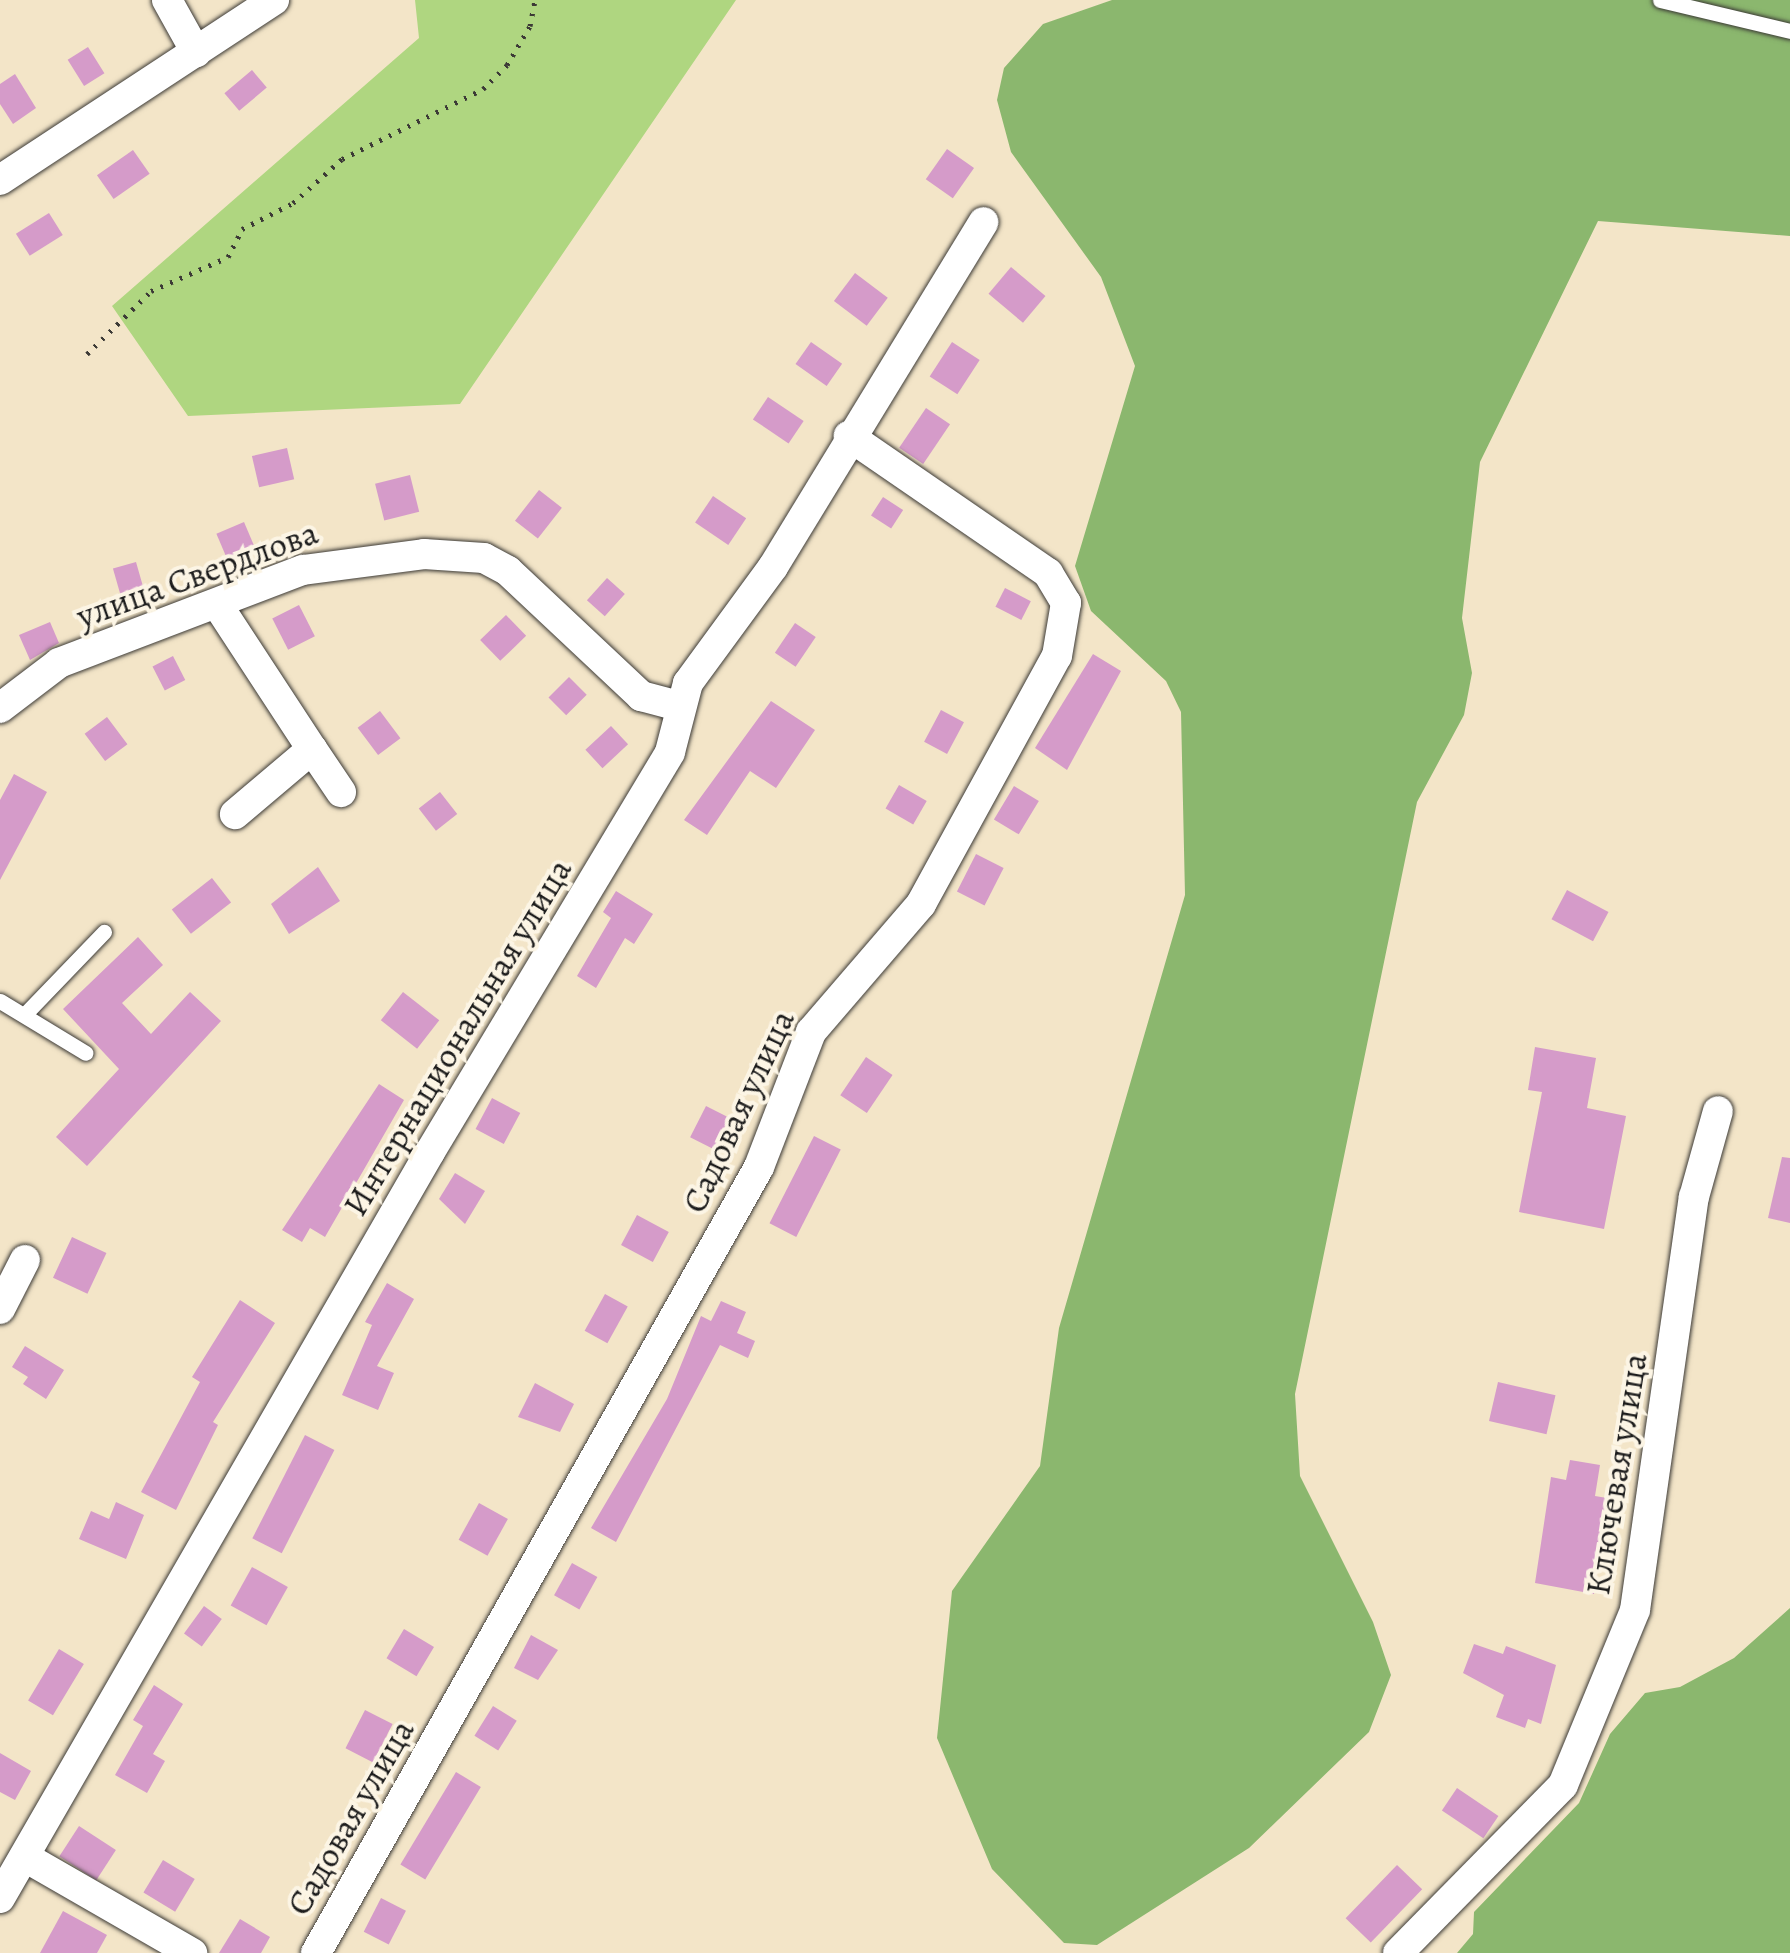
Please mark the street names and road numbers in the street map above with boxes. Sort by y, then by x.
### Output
street label: улица Свердлова [71,511,323,637]
street label: Интернациональная улица [334,851,580,1223]
street label: Садовая улица [673,1003,803,1219]
street label: Ключевая улица [1576,1350,1656,1598]
street label: Садовая улица [277,1712,423,1922]

